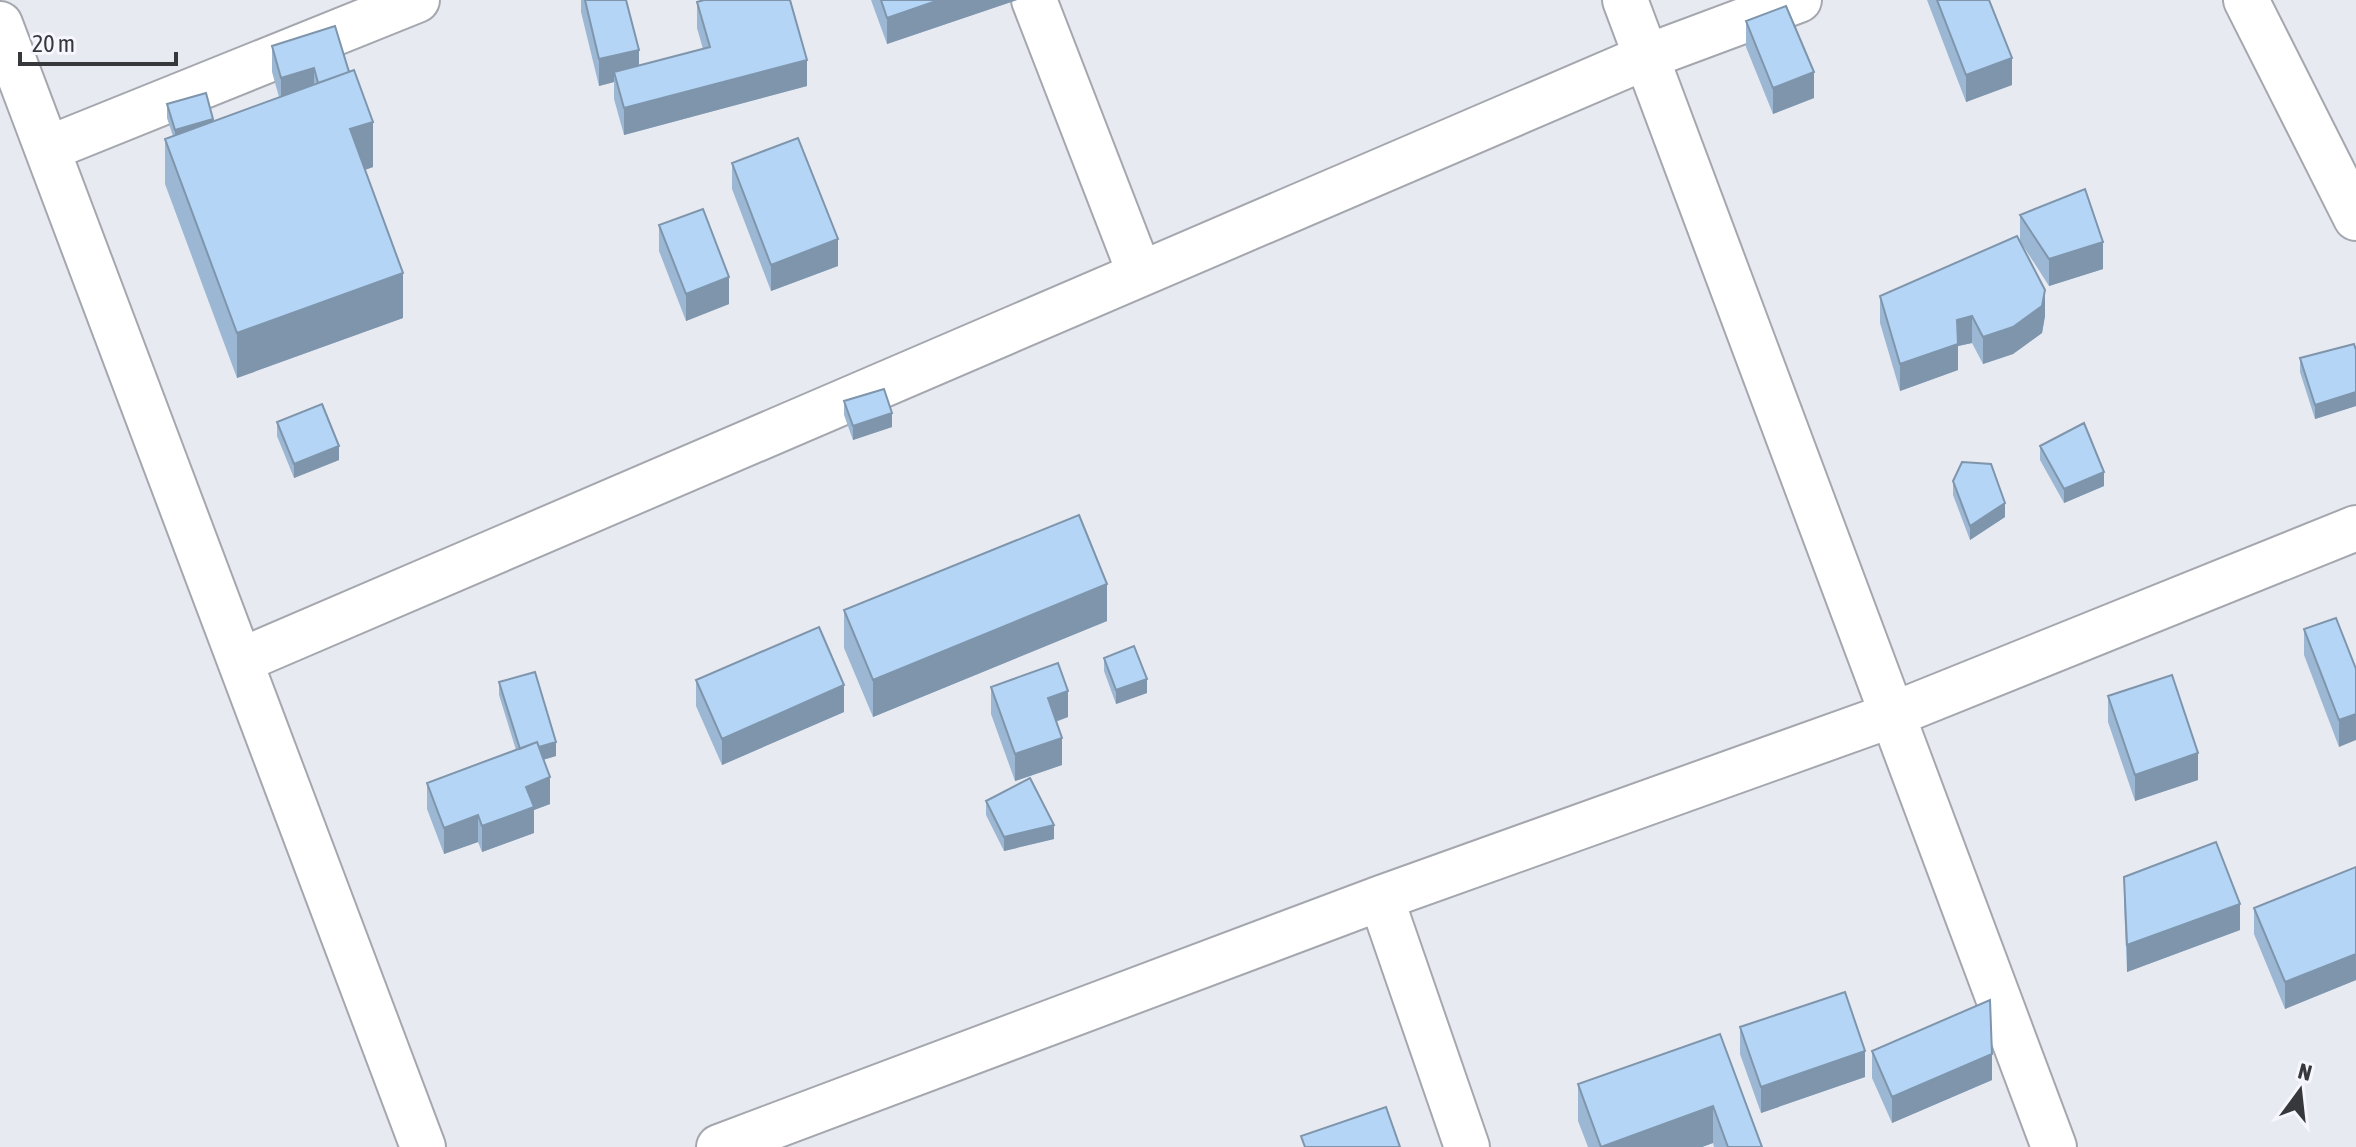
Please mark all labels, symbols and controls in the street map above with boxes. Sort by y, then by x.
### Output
scale bar [20,16,176,66]
text: 20 m [32,30,75,57]
north arrow [2260,1051,2340,1131]
text: N [2296,1057,2315,1086]

